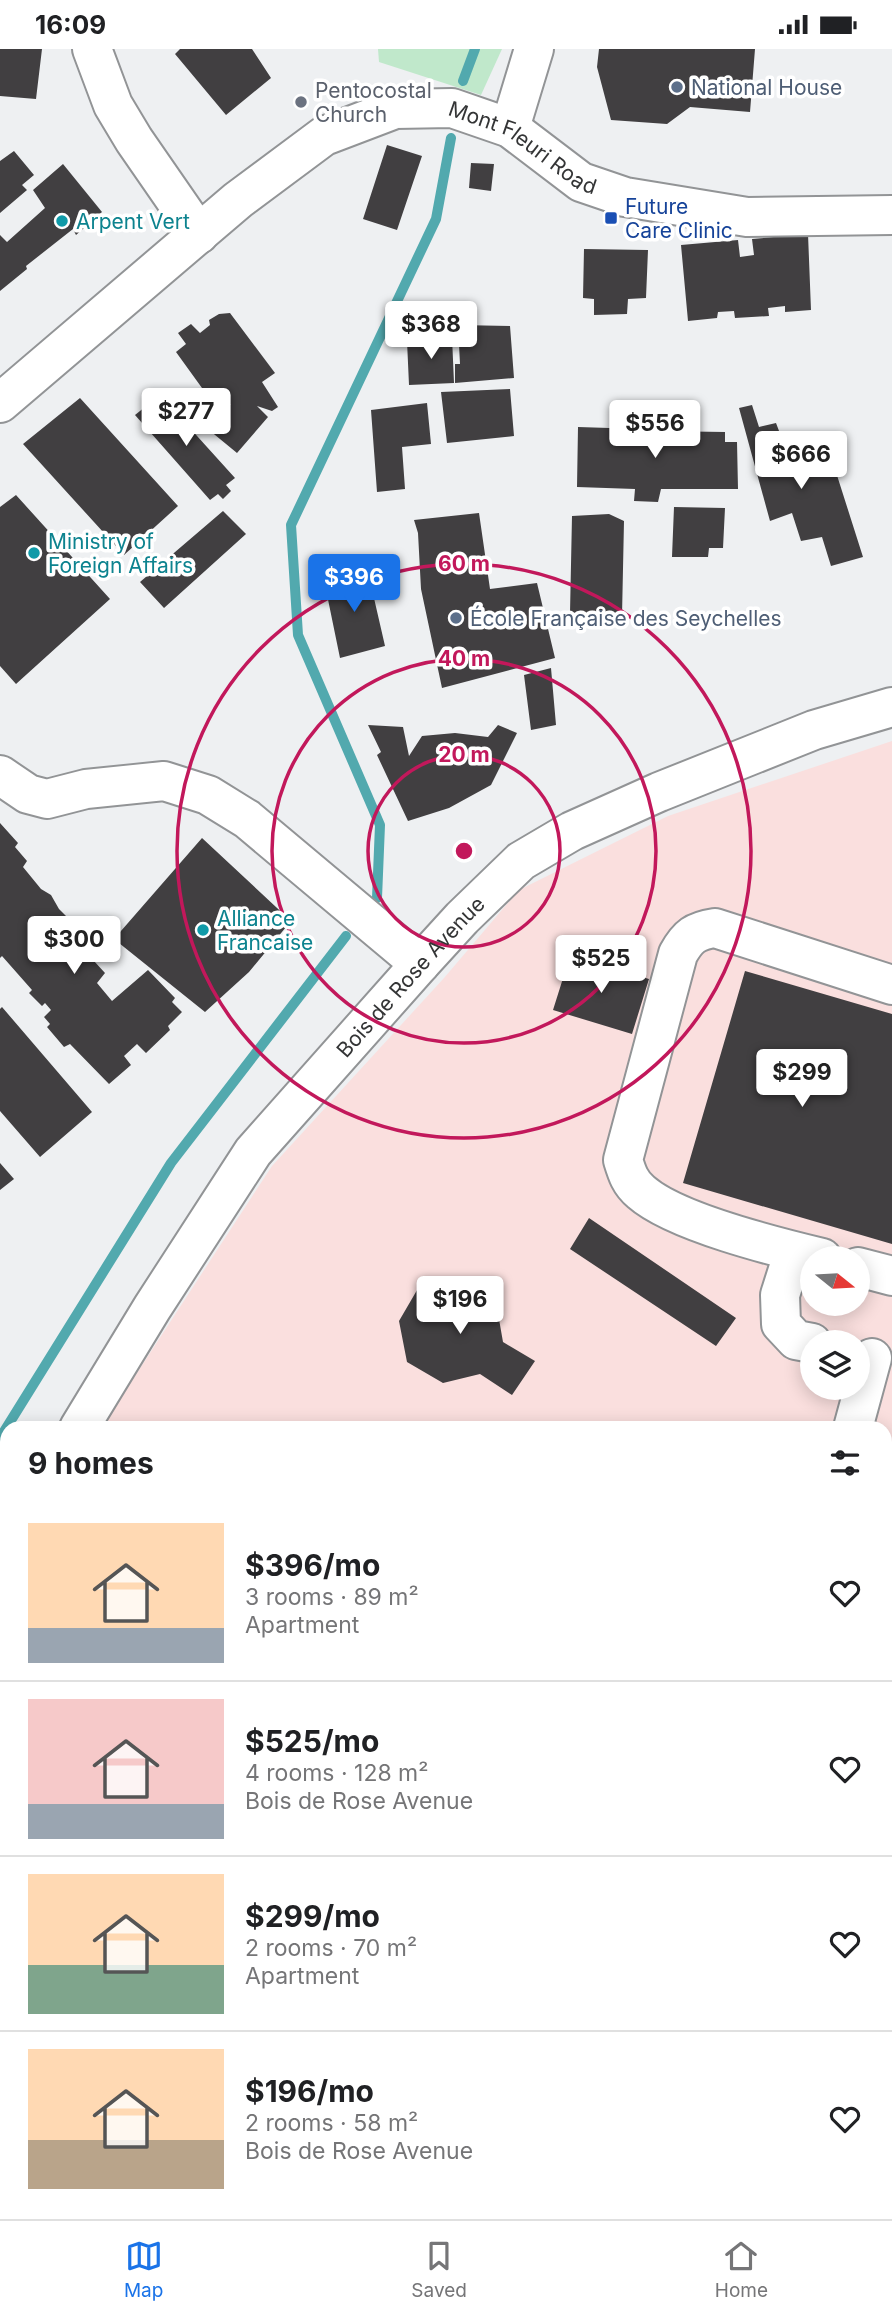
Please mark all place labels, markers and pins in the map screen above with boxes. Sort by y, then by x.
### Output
place label: National House [691,75,842,100]
place label: Pentocostal Church [315,78,432,127]
marker: National House [669,79,685,95]
marker: Pentocostal Church [293,94,309,110]
place label: Future Care Clinic [625,194,733,243]
place label: Arpent Vert [76,209,190,234]
marker: Future Care Clinic [603,210,619,226]
marker: Arpent Vert [54,213,70,229]
pin: $368 [390,301,472,361]
pin: $277 [145,389,227,448]
pin: $556 [614,401,696,460]
pin: $666 [760,431,842,491]
place label: Ministry of Foreign Affairs [48,529,193,578]
marker: Ministry of Foreign Affairs [26,545,42,561]
pin: $396 [313,554,395,614]
place label: École Française des Seychelles [470,605,782,631]
marker: École Française des Seychelles [448,610,464,626]
centre of rings [452,839,476,863]
place label: Alliance Francaise [217,906,313,955]
pin: $300 [33,916,115,976]
marker: Alliance Francaise [195,922,211,938]
pin: $525 [560,935,642,995]
pin: $299 [761,1049,843,1109]
pin: $196 [419,1277,501,1336]

